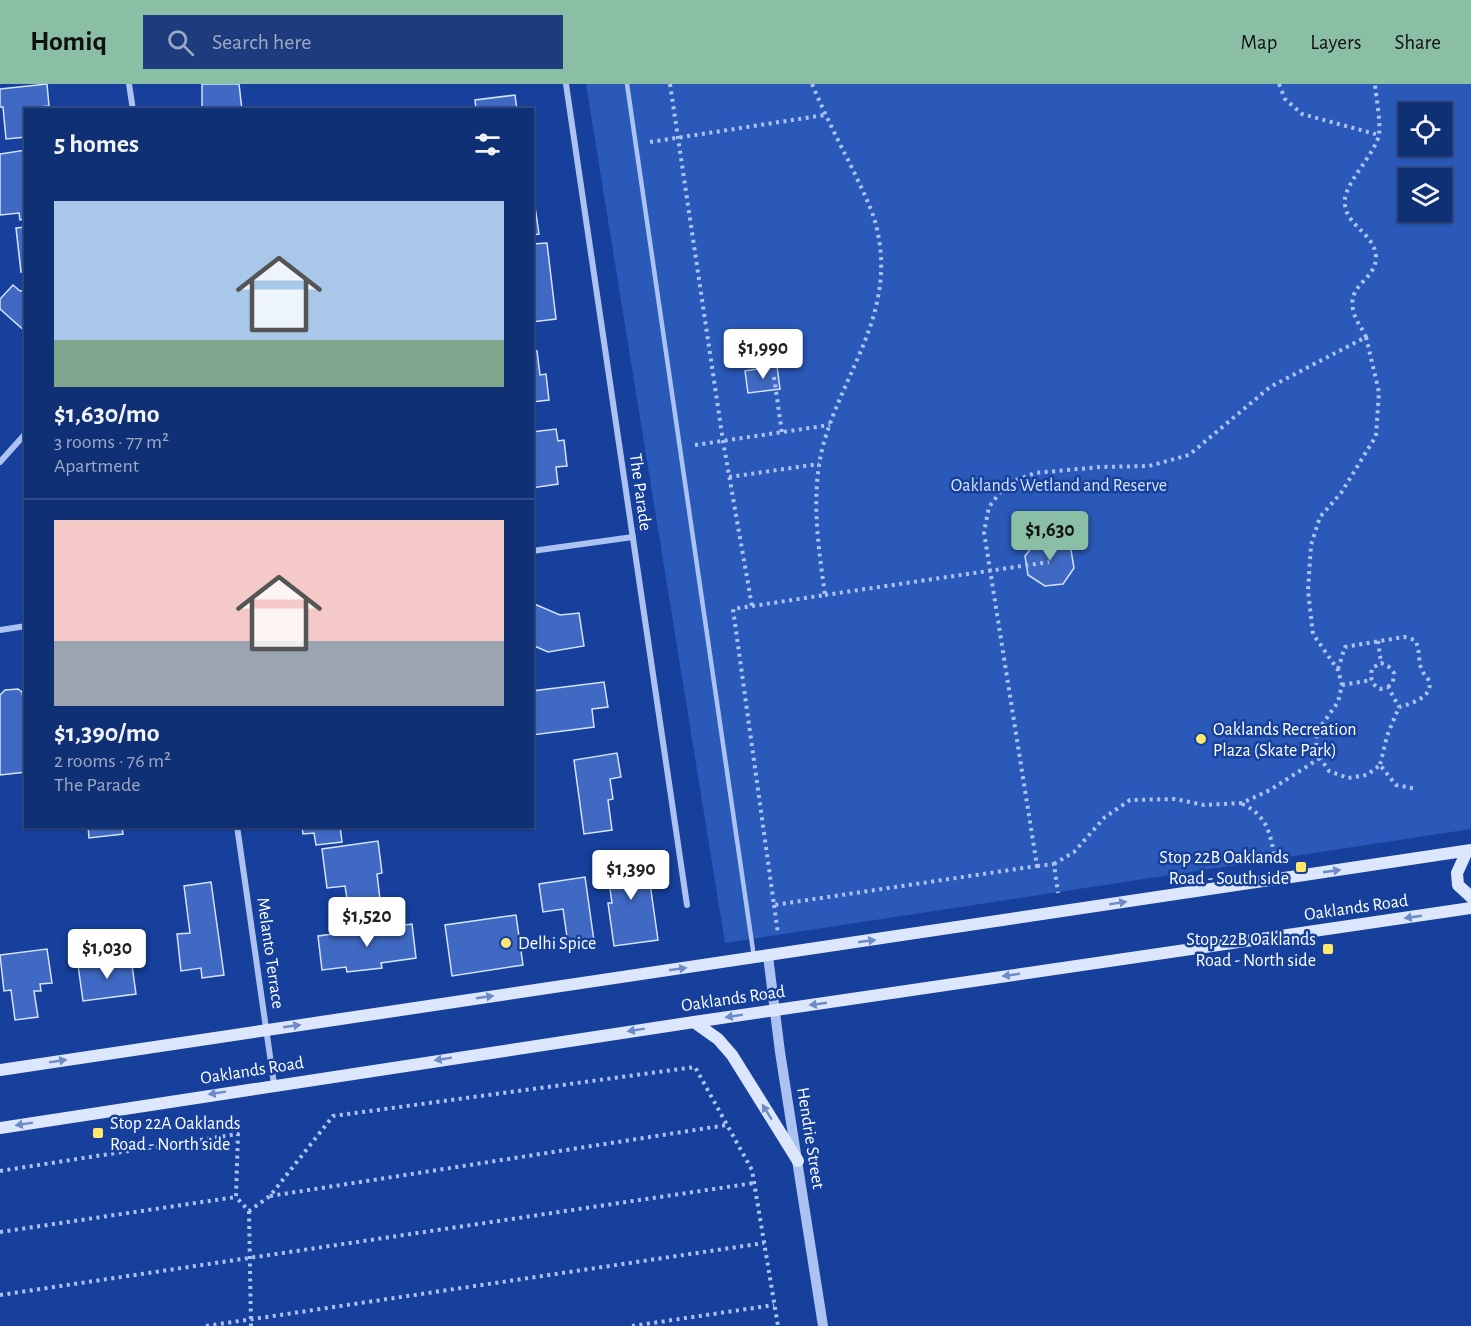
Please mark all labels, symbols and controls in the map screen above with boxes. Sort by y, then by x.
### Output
search box [143,15,563,69]
icon: search [164,26,197,59]
text: Homiq [30,28,107,56]
text: Search here [212,31,312,53]
text: Map [1241,32,1277,53]
text: Layers [1310,32,1361,53]
text: Share [1394,32,1441,53]
map controls [1398,102,1452,222]
button: locate [1398,102,1452,156]
icon: filters [471,128,504,161]
text: 5 homes [54,131,139,157]
button: layers [1398,168,1452,222]
icon: home [225,240,333,348]
pin: $1,990 [714,329,812,380]
text: $1,990 [738,338,788,358]
text: $1,630/mo [54,401,160,427]
text: 3 rooms · 77 m² [54,432,169,452]
street label: The Parade [626,452,654,532]
text: Apartment [54,456,139,476]
park label: Oaklands Wetland and Reserve [951,477,1167,495]
pin: $1,630 [1001,511,1099,562]
text: $1,630 [1025,520,1075,540]
icon: home [225,559,333,667]
text: $1,390/mo [54,720,160,746]
place label: Oaklands Recreation Plaza (Skate Park) [1213,721,1357,760]
marker: Oaklands Recreation Plaza (Skate Park) [1194,732,1208,746]
text: 2 rooms · 76 m² [54,751,171,771]
text: The Parade [54,775,141,795]
place label: Stop 22B Oaklands Road - South side [1159,849,1289,888]
pin: $1,390 [582,850,680,901]
text: $1,390 [606,859,656,879]
marker: Stop 22B Oaklands Road - South side [1294,860,1308,874]
one-way arrow [1323,867,1342,876]
street label: Oaklands Road [1303,892,1409,924]
street label: Melanto Terrace [253,896,287,1010]
pin: $1,520 [318,897,416,948]
one-way arrow [1109,899,1128,908]
text: $1,520 [342,906,392,926]
one-way arrow [1404,912,1423,921]
pin: $1,030 [58,929,156,980]
place label: Stop 22B Oaklands Road - North side [1186,931,1316,970]
place label: Delhi Spice [518,935,596,953]
marker: Delhi Spice [499,936,513,950]
one-way arrow [858,936,877,945]
text: $1,030 [82,938,132,958]
marker: Stop 22B Oaklands Road - North side [1321,942,1335,956]
one-way arrow [669,964,688,973]
one-way arrow [1001,971,1020,980]
street label: Oaklands Road [680,983,786,1015]
one-way arrow [476,993,495,1002]
one-way arrow [808,999,827,1008]
one-way arrow [724,1012,743,1021]
one-way arrow [283,1021,302,1030]
one-way arrow [626,1026,645,1035]
street label: Oaklands Road [199,1054,305,1088]
one-way arrow [433,1055,452,1064]
one-way arrow [48,1057,67,1066]
street label: Hendrie Street [793,1086,827,1191]
one-way arrow [207,1089,226,1098]
one-way arrow [762,1103,773,1120]
place label: Stop 22A Oaklands Road - North side [110,1115,241,1154]
one-way arrow [14,1120,33,1129]
marker: Stop 22A Oaklands Road - North side [91,1126,105,1140]

